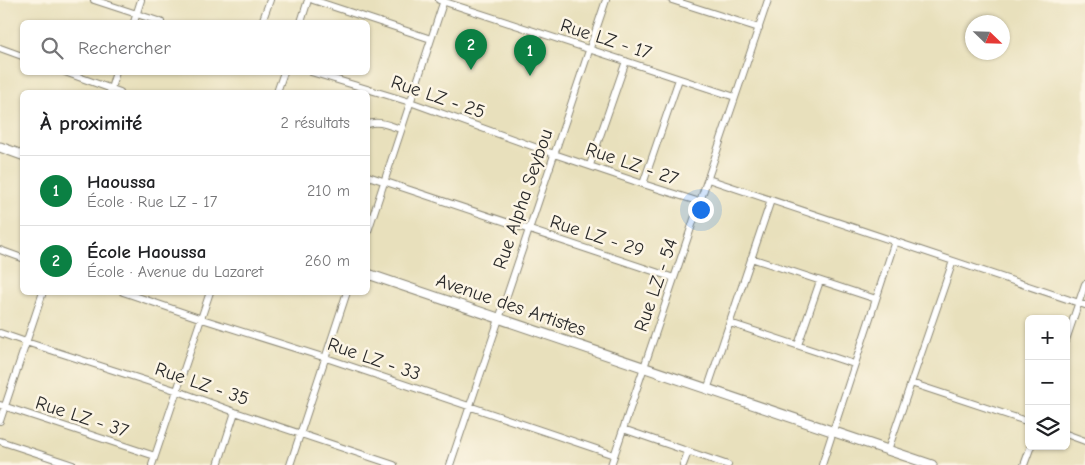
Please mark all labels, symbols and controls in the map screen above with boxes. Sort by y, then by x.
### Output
street label: Rue LZ - 17 [558,14,654,64]
north arrow [965,15,1010,60]
search box [20,20,370,75]
pin: 2 [455,29,487,70]
icon: search [38,34,66,62]
pin: 1 [514,35,546,76]
text: Rechercher [78,37,171,59]
street label: Rue LZ - 25 [388,71,488,123]
text: À proximité [40,111,142,135]
text: 2 résultats [280,114,350,132]
street label: Rue Alpha Seybou [489,126,557,272]
street label: Rue LZ - 27 [583,138,681,190]
text: Haoussa [87,171,156,193]
text: 1 [53,182,59,200]
text: 210 m [307,182,350,200]
text: École · Rue LZ - 17 [87,193,217,211]
your location [688,197,714,223]
street label: Rue LZ - 29 [547,210,647,262]
street label: Rue LZ - 54 [630,235,682,335]
text: École Haoussa [87,241,206,263]
text: 2 [52,252,60,270]
text: 260 m [305,252,350,270]
text: École · Avenue du Lazaret [87,263,263,281]
street label: Avenue des Artistes [433,269,589,341]
map controls [1025,315,1070,450]
button: + [1025,315,1070,360]
street label: Rue LZ - 33 [325,333,423,385]
street label: Rue LZ - 35 [152,358,252,410]
button: − [1025,360,1070,405]
street label: Rue LZ - 37 [33,392,131,442]
button: layers [1025,405,1070,450]

